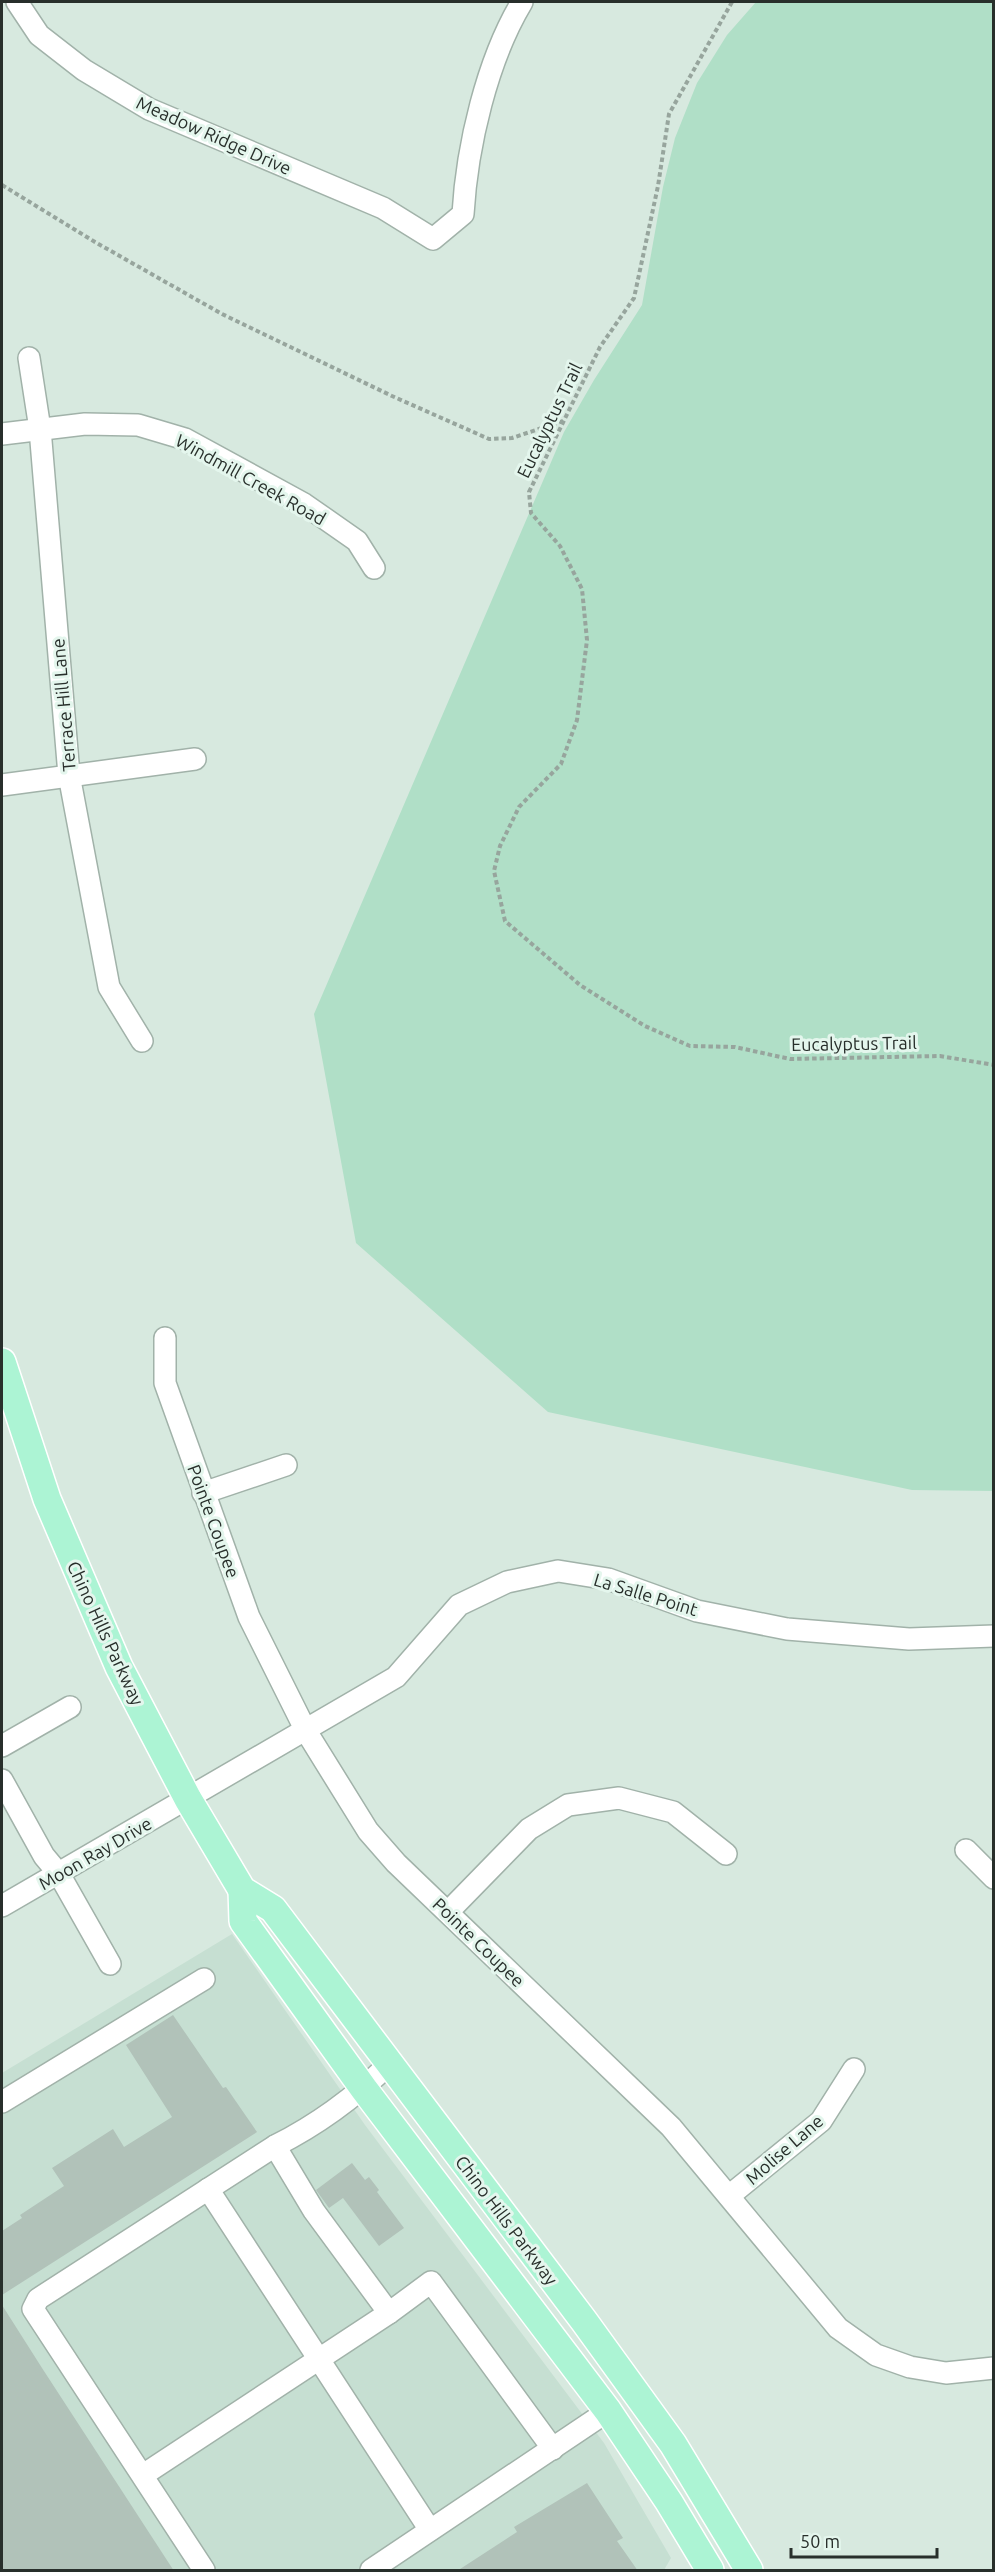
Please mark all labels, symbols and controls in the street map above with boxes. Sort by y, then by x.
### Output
street label: Meadow Ridge Drive [134,92,294,178]
street label: Eucalyptus Trail [512,359,586,481]
street label: Windmill Creek Road [173,430,329,528]
street label: Terrace Hill Lane [47,638,79,772]
street label: Eucalyptus Trail [791,1032,917,1054]
street label: Pointe Coupee [184,1462,244,1580]
street label: Chino Hills Parkway [64,1558,148,1708]
street label: La Salle Point [592,1569,700,1619]
street label: Moon Ray Drive [35,1813,155,1893]
street label: Pointe Coupee [429,1893,529,1991]
street label: Molise Lane [741,2110,827,2188]
street label: Chino Hills Parkway [452,2151,562,2289]
scale bar [791,2521,936,2559]
text: 50 m [800,2531,840,2551]

